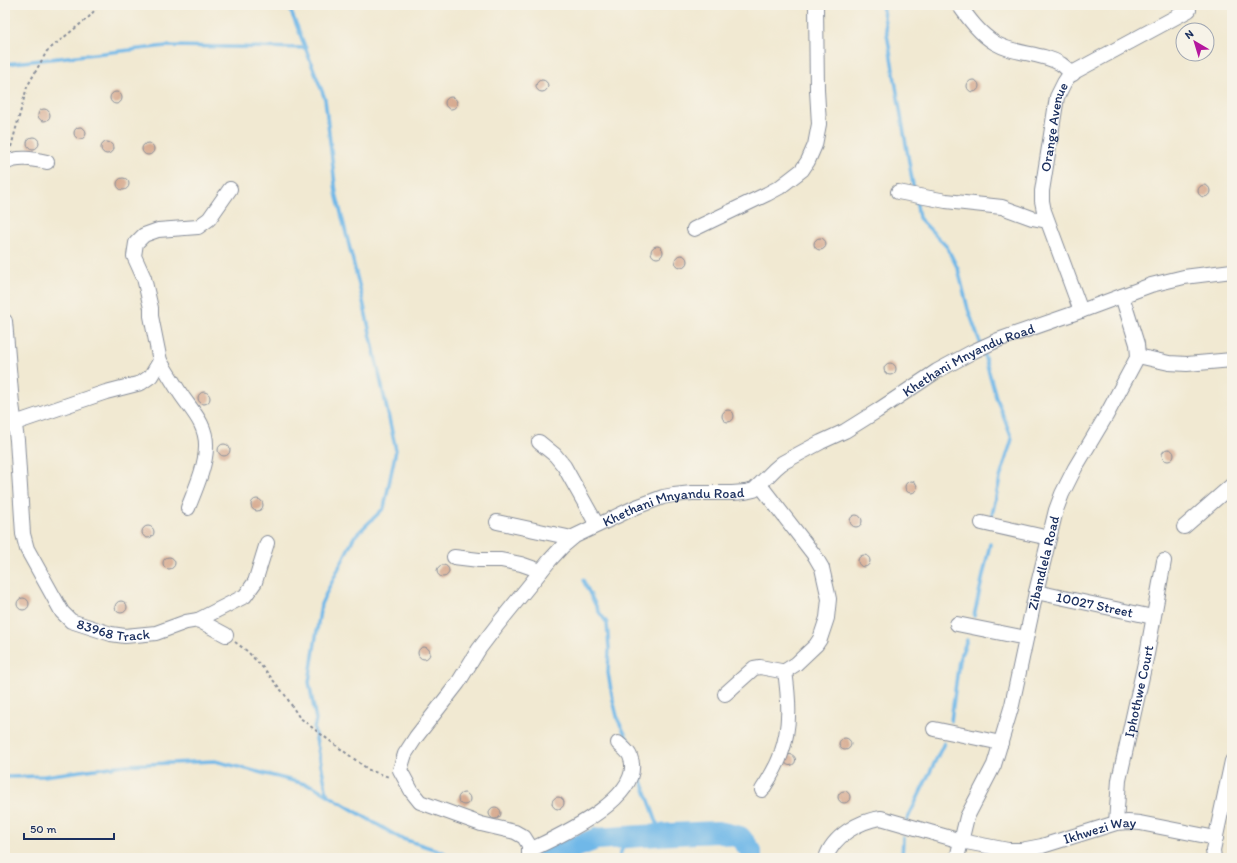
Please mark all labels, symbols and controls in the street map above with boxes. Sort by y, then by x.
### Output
north arrow [1175,22,1215,62]
text: N [1182,27,1196,42]
street label: Orange Avenue [1037,79,1072,173]
street label: Khethani Mnyandu Road [899,320,1037,401]
street label: Khethani Mnyandu Road [600,484,745,531]
street label: Zibandlela Road [1024,514,1063,612]
street label: 10027 Street [1055,589,1135,622]
street label: 83968 Track [75,615,151,645]
street label: Iphothwe Court [1121,644,1157,739]
street label: Ikhwezi Way [1061,814,1137,848]
scale bar [24,815,114,841]
text: 50 m [30,822,56,836]

